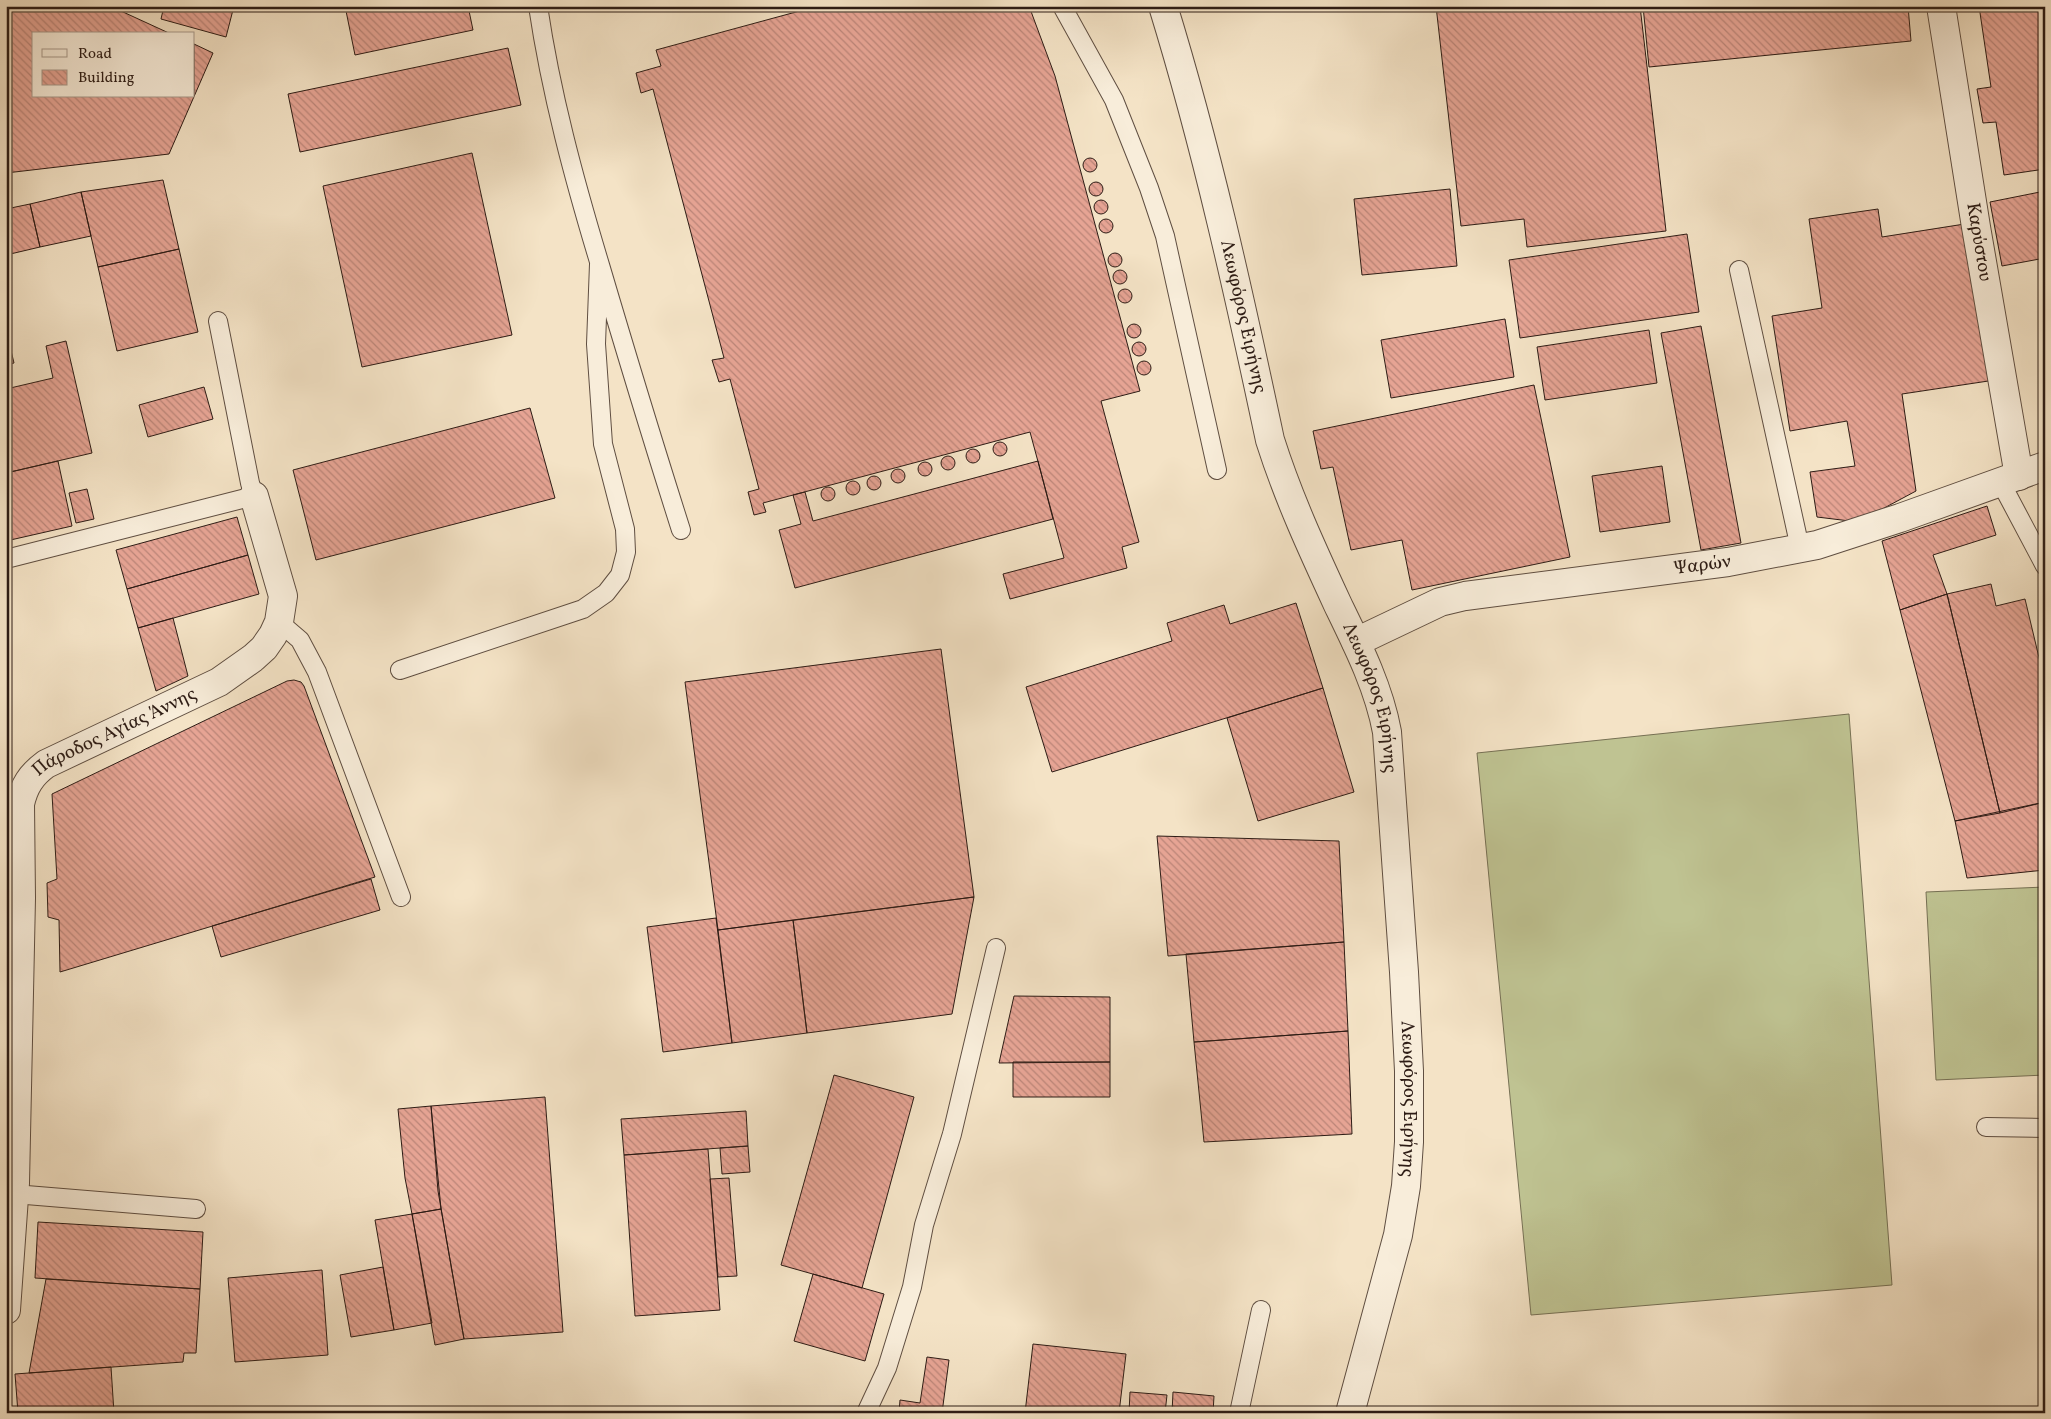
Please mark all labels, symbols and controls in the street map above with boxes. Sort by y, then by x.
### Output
legend [32,32,195,98]
text: Road [78,44,112,65]
text: Building [78,68,135,89]
street label: Καρύστου [1959,201,1998,283]
street label: Λεωφόρος Ειρήνης [1213,237,1273,396]
street label: Ψαρών [1672,549,1732,582]
street label: Λεωφόρος Ειρήνης [1335,618,1403,774]
street label: Πάροδος Αγίας Άννης [27,681,201,783]
street label: Λεωφόρος Ειρήνης [1393,1020,1422,1178]

